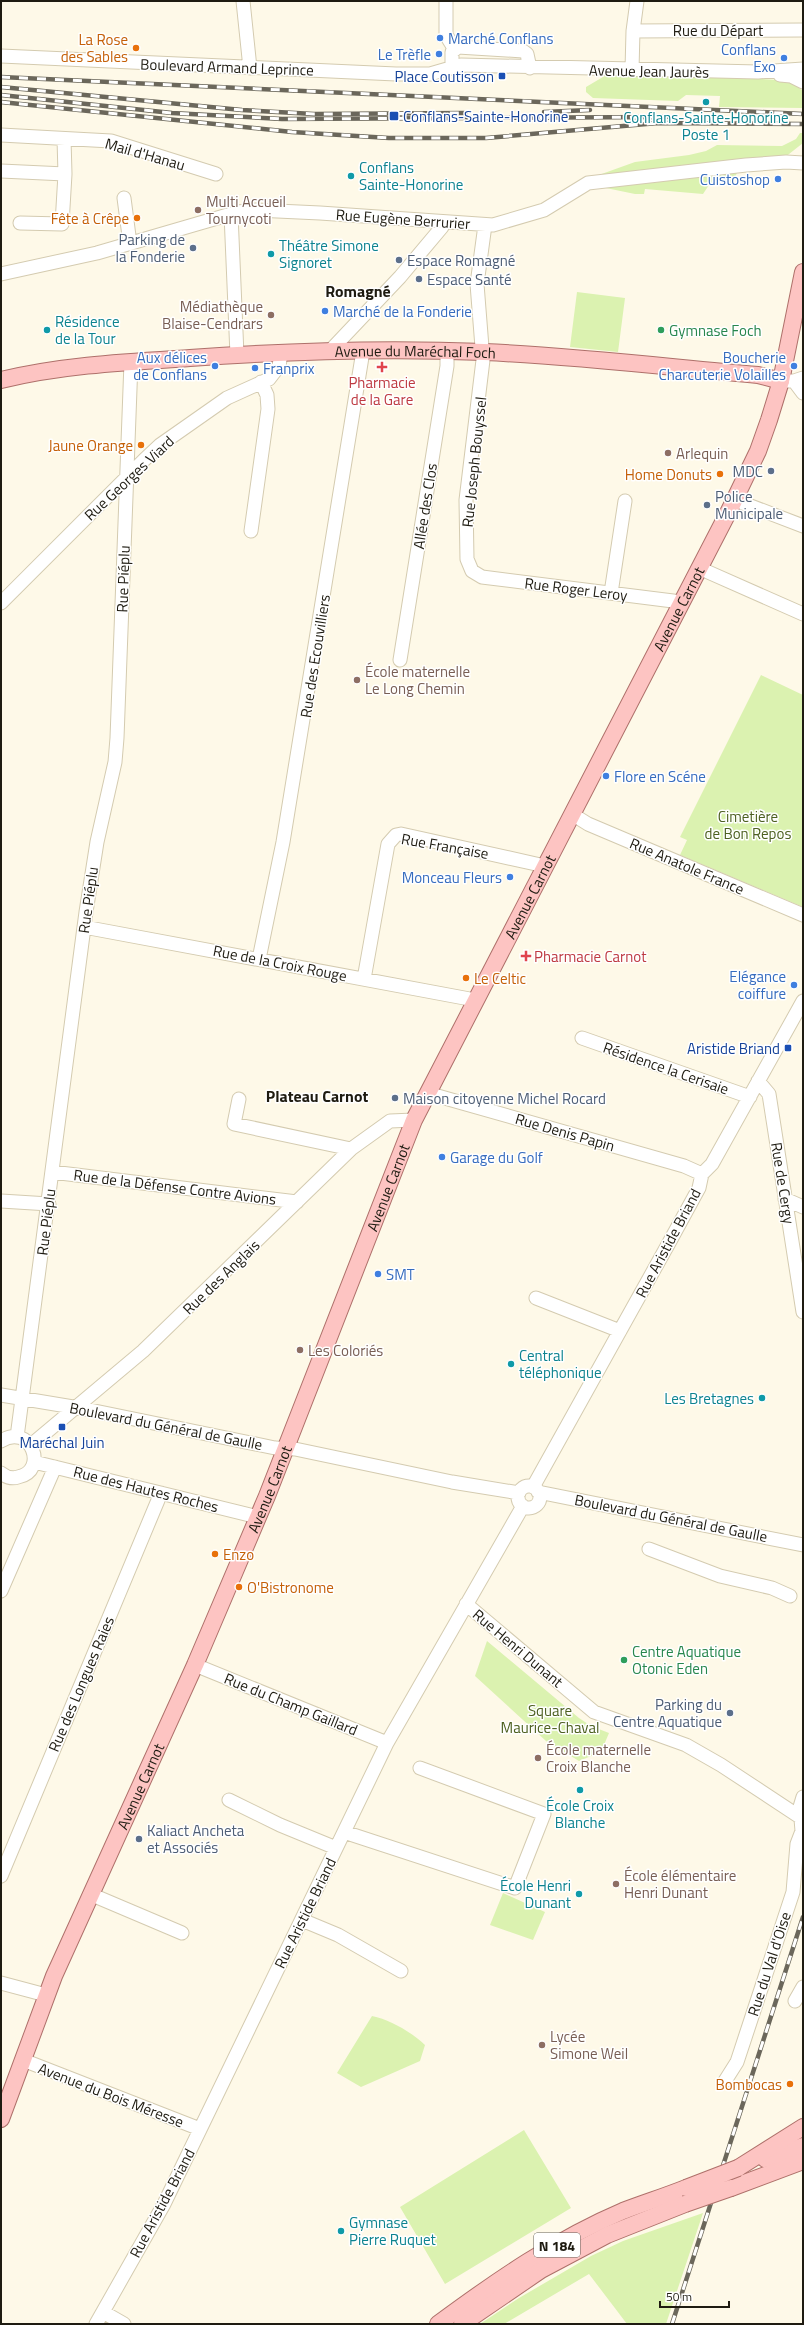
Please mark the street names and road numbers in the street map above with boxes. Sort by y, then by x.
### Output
street label: Rue du Départ [673,19,764,42]
street label: Boulevard Armand Leprince [140,52,314,82]
street label: Avenue Jean Jaurès [589,58,709,84]
street label: Mail d'Hanau [102,132,188,176]
street label: Rue Eugène Berrurier [335,203,471,235]
street label: Avenue du Maréchal Foch [334,339,496,364]
street label: Rue Joseph Bouyssel [456,396,492,528]
street label: Rue Georges Viard [79,430,179,526]
street label: Allée des Clos [407,461,443,551]
street label: Rue Piéplu [110,545,136,613]
street label: Avenue Carnot [647,562,710,655]
street label: Rue Roger Leroy [523,571,629,607]
street label: Rue des Ecouvilliers [294,593,336,719]
street label: Rue Française [400,827,490,865]
street label: Rue Anatole France [626,831,748,901]
street label: Avenue Carnot [498,850,561,943]
street label: Rue Piéplu [72,865,104,935]
street label: Rue de la Croix Rouge [211,939,349,987]
street label: Résidence la Cerisaie [600,1036,732,1100]
street label: Rue Denis Papin [513,1107,617,1157]
street label: Avenue Carnot [360,1140,415,1235]
street label: Rue de Cergy [765,1140,801,1226]
street label: Rue de la Défense Contre Avions [72,1163,278,1211]
street label: Rue Aristide Briand [629,1184,707,1302]
street label: Rue Piéplu [30,1187,62,1257]
street label: Rue des Anglais [177,1234,265,1320]
street label: Boulevard du Général de Gaulle [68,1396,264,1456]
street label: Avenue Carnot [241,1441,297,1536]
street label: Rue des Hautes Roches [71,1460,221,1518]
street label: Boulevard du Général de Gaulle [573,1488,769,1548]
street label: Rue Henri Dunant [468,1603,569,1693]
street label: Rue des Longues Raies [42,1613,120,1755]
street label: Rue du Champ Gaillard [221,1667,361,1741]
street label: Avenue Carnot [111,1739,170,1833]
street label: Rue Aristide Briand [268,1854,342,1972]
street label: Rue du Val d'Oise [741,1909,797,2019]
street label: Avenue du Bois Méresse [35,2057,187,2133]
street label: Rue Aristide Briand [123,2144,201,2262]
road number: N 184 [534,2233,580,2257]

